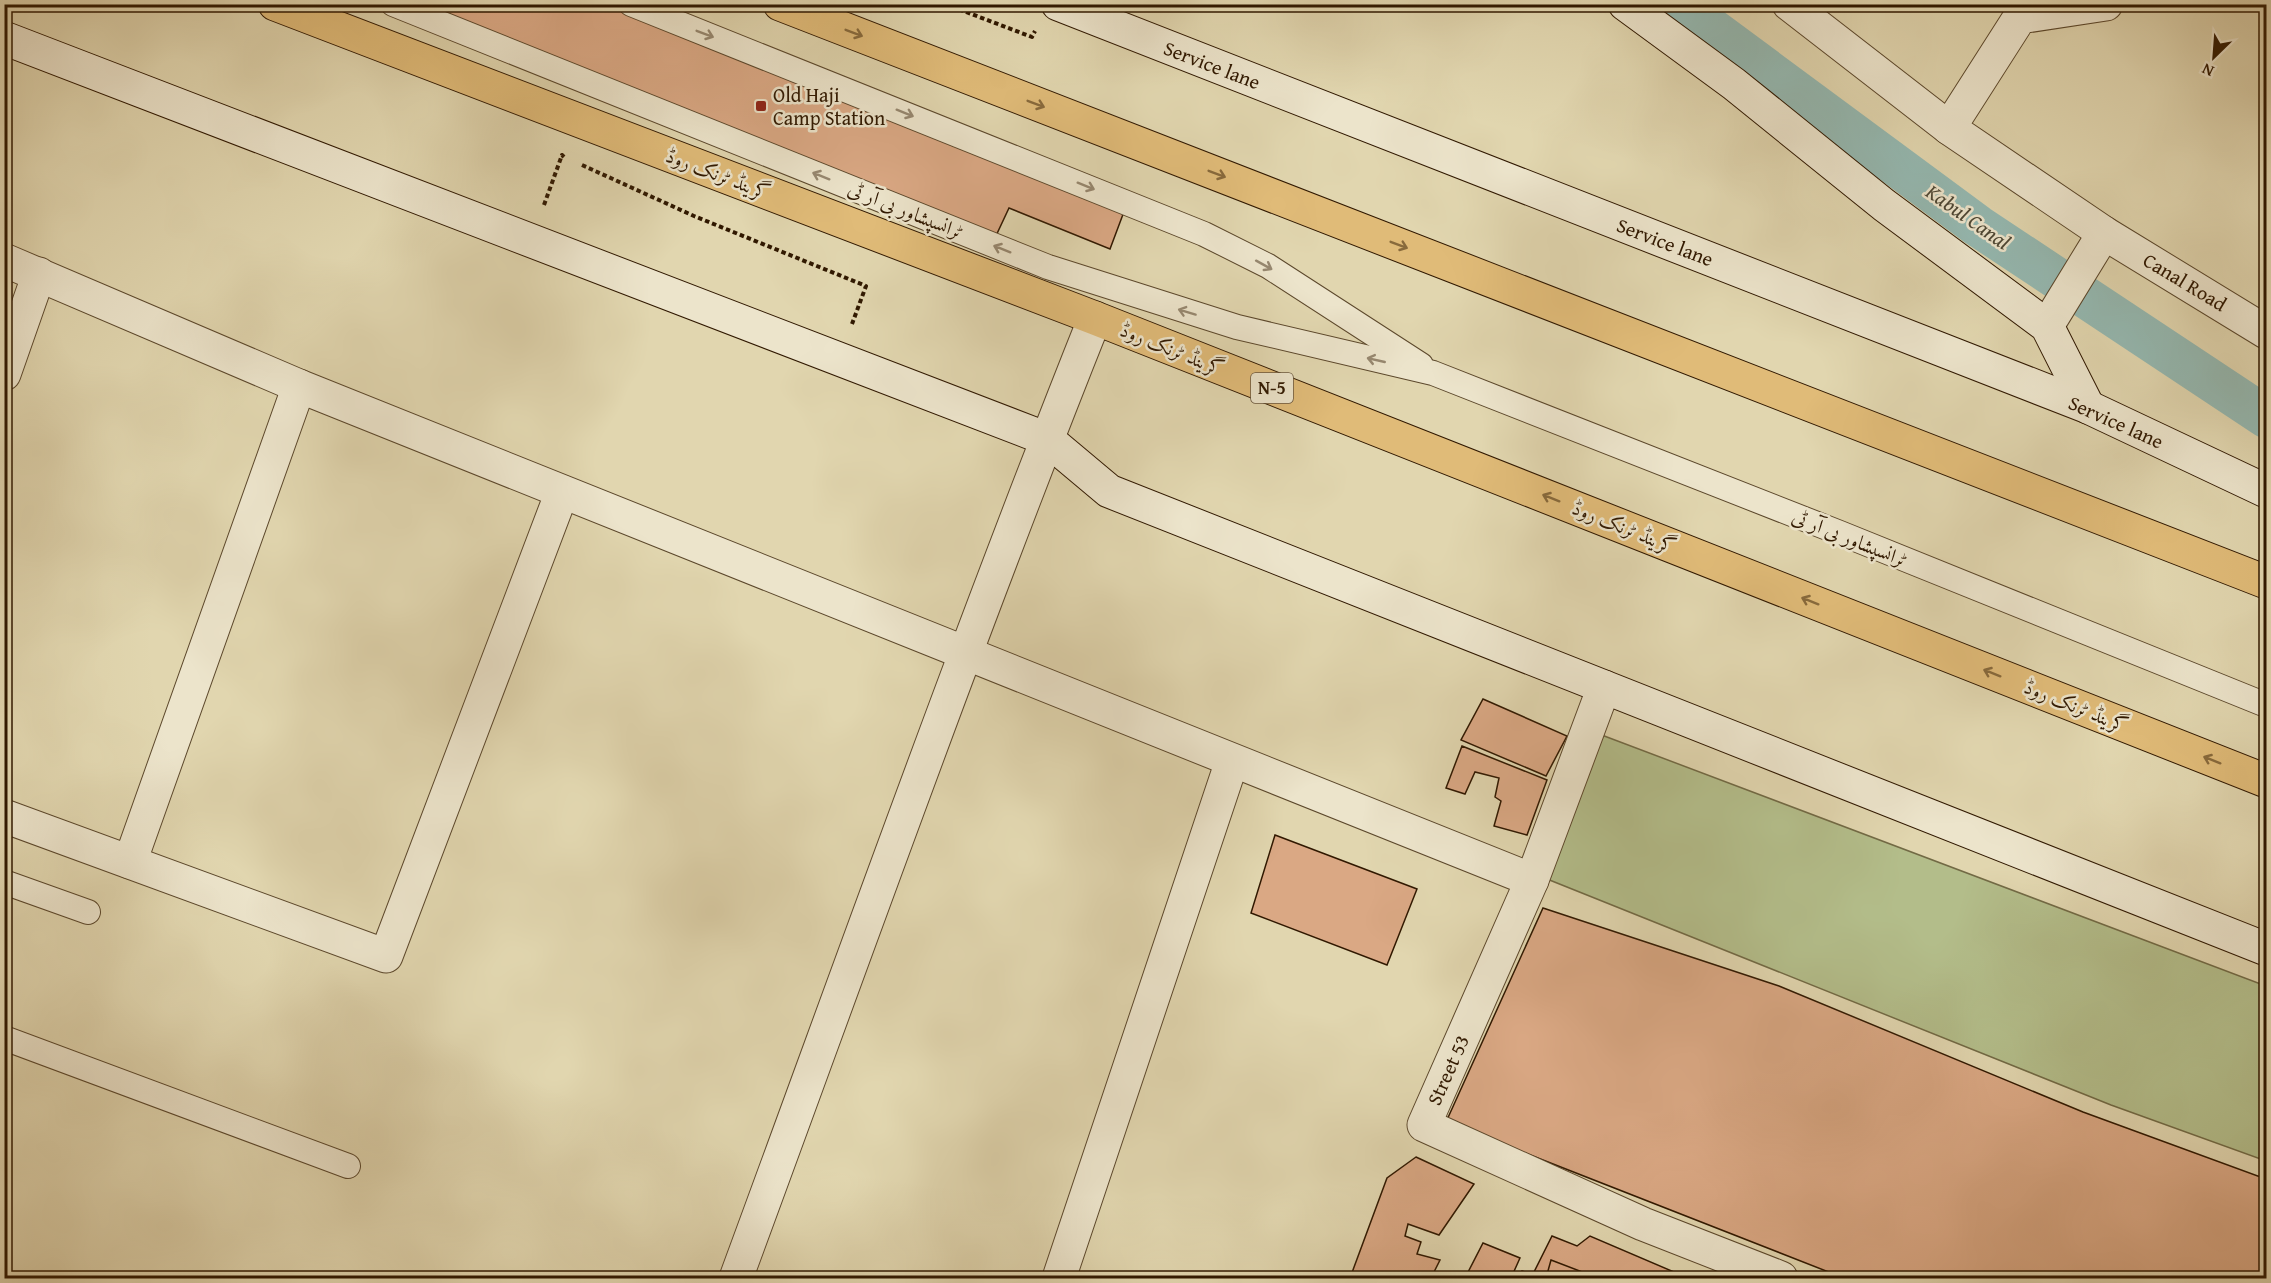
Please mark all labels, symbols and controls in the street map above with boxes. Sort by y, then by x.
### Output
north arrow [2184,27,2244,87]
one-way arrow [844,28,863,39]
one-way arrow [695,29,713,40]
street label: Service lane [1160,33,1265,96]
text: N [2197,57,2218,84]
place label: Old Haji Camp Station [773,80,885,132]
marker: Old Haji Camp Station [754,99,768,113]
one-way arrow [1026,99,1044,110]
one-way arrow [896,108,914,119]
street label: گرینڈ ٹرنک روڈ [662,140,775,207]
one-way arrow [813,170,831,181]
one-way arrow [1208,170,1226,181]
street label: ٹرانسپشاور بی آر ٹی [844,173,968,247]
water label: Kabul Canal [1919,176,2017,257]
one-way arrow [1077,181,1095,192]
street label: Service lane [1613,210,1718,273]
one-way arrow [1389,240,1408,251]
one-way arrow [994,242,1012,253]
street label: Canal Road [2138,245,2233,318]
one-way arrow [1255,259,1272,271]
one-way arrow [1178,305,1197,316]
street label: گرینڈ ٹرنک روڈ [1116,315,1228,383]
one-way arrow [1366,354,1386,365]
road number: N-5 [1251,373,1293,403]
street label: Service lane [2064,388,2168,455]
one-way arrow [1542,492,1561,503]
street label: گرینڈ ٹرنک روڈ [1568,493,1680,561]
street label: ٹرانسپشاور بی آر ٹی [1788,501,1912,575]
one-way arrow [1802,595,1820,606]
one-way arrow [1983,667,2001,678]
street label: گرینڈ ٹرنک روڈ [2020,672,2132,740]
one-way arrow [2203,754,2222,765]
street label: Street 53 [1419,1030,1476,1110]

